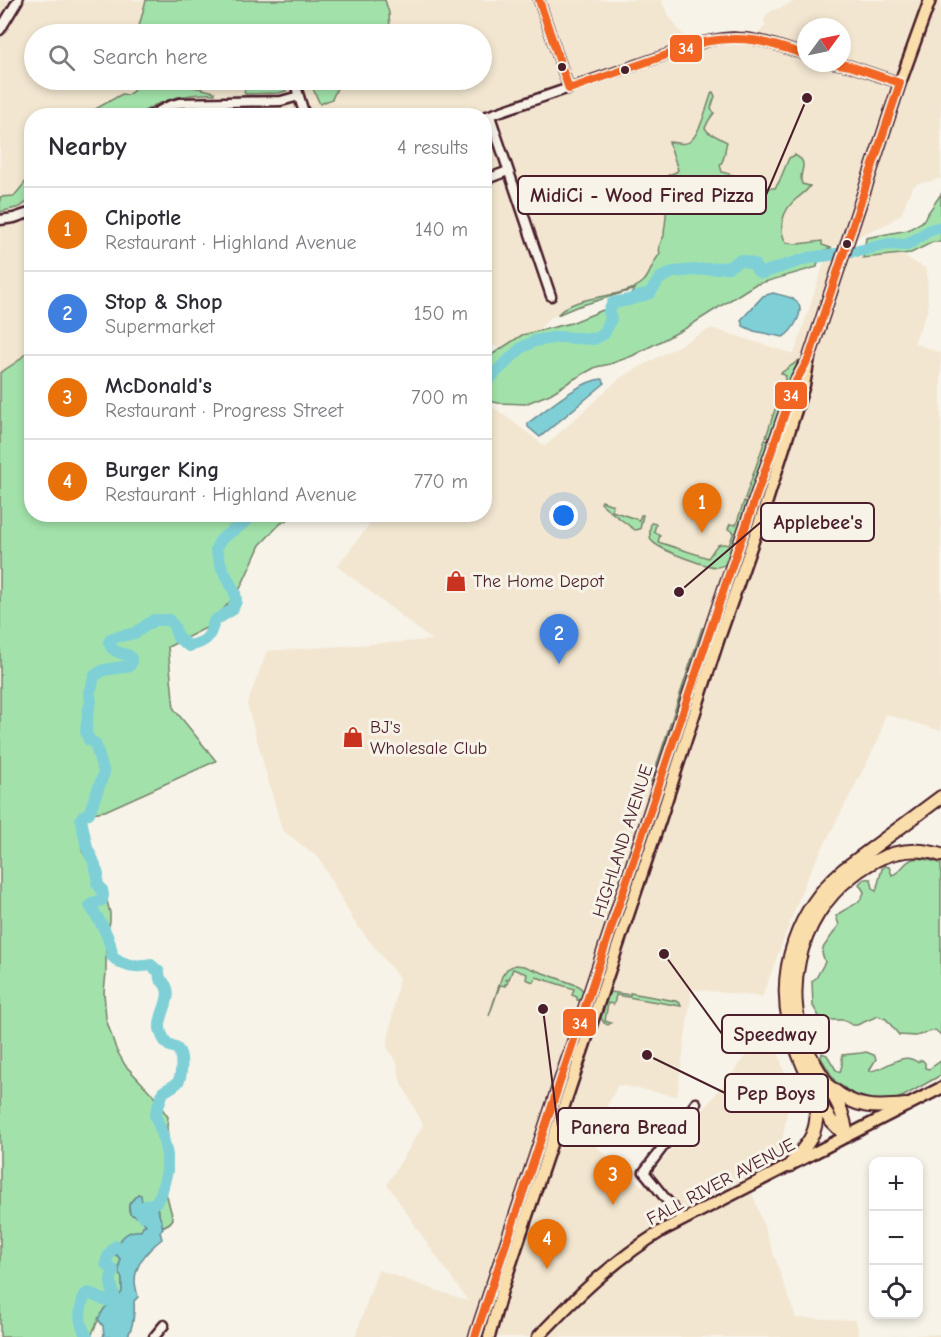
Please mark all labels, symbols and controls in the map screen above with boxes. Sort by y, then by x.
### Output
north arrow [797,18,851,72]
search box [24,24,492,90]
line badge: 34 [669,34,703,63]
text: 34 [678,40,694,58]
icon: search [45,41,78,74]
text: Search here [93,44,208,70]
unlabelled marker [556,61,568,73]
unlabelled marker [619,64,631,76]
text: Nearby [48,132,127,162]
text: 4 results [397,136,468,159]
callout: MidiCi - Wood Fired Pizza [518,176,766,214]
text: MidiCi - Wood Fired Pizza [530,184,754,207]
text: Chipotle [105,205,181,231]
text: 1 [64,218,71,241]
text: 140 m [415,218,468,241]
text: Restaurant · Highland Avenue [105,231,357,254]
unlabelled marker [841,238,853,250]
text: Stop & Shop [105,289,222,315]
text: 2 [63,302,72,325]
text: 150 m [414,302,468,325]
text: Supermarket [105,315,215,338]
text: McDonald's [105,373,212,399]
line badge: 34 [774,381,808,410]
text: 3 [63,386,72,409]
text: 700 m [411,386,468,409]
text: 34 [783,387,799,405]
text: Restaurant · Progress Street [105,399,343,422]
text: Burger King [105,457,219,483]
text: 4 [63,470,72,493]
text: 770 m [414,470,468,493]
text: Restaurant · Highland Avenue [105,483,357,506]
pin: 1 [682,484,722,533]
your location [549,501,578,530]
callout: Applebee's [761,503,874,541]
text: Applebee's [773,511,863,534]
shop icon: The Home Depot [444,569,468,593]
place label: The Home Depot [473,571,605,592]
pin: 2 [540,614,578,664]
place label: BJ's Wholesale Club [370,717,487,759]
shop icon: BJ's Wholesale Club [341,725,365,749]
street label: HIGHLAND AVENUE [588,762,658,920]
line badge: 34 [562,1008,597,1037]
text: 34 [572,1015,588,1033]
callout: Speedway [722,1015,829,1053]
text: Speedway [733,1023,817,1046]
callout: Pep Boys [725,1074,828,1112]
text: Pep Boys [737,1082,815,1105]
callout: Panera Bread [558,1108,699,1146]
text: Panera Bread [571,1116,687,1139]
street label: FALL RIVER AVENUE [643,1134,799,1230]
pin: 3 [594,1156,632,1205]
map controls [869,1157,923,1319]
button: + [869,1157,923,1211]
button: − [869,1211,923,1265]
pin: 4 [528,1220,566,1269]
button: locate [869,1265,923,1319]

